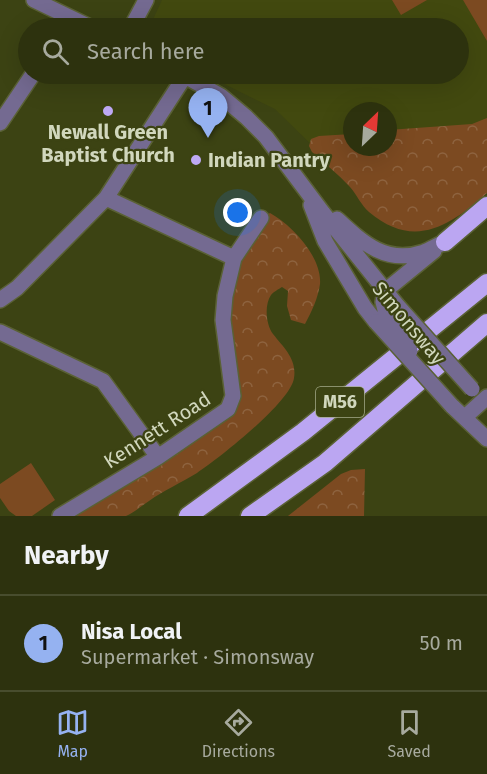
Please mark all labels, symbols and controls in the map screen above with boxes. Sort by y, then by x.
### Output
search box [18,18,469,84]
icon: search [39,35,72,68]
text: Search here [87,38,205,65]
pin: 1 [188,88,228,138]
north arrow [343,102,397,156]
marker: Newall Green Baptist Church [101,104,115,118]
place label: Newall Green Baptist Church [41,120,175,167]
place label: Indian Pantry [208,148,330,172]
marker: Indian Pantry [189,153,203,167]
your location [223,198,252,227]
street label: Simonsway [367,277,451,369]
street label: Kennett Road [99,387,215,473]
road number: M56 [316,387,364,417]
text: Nearby [24,540,109,571]
text: Nisa Local [81,618,182,645]
text: 1 [39,631,48,655]
text: 50 m [419,631,463,655]
text: Supermarket · Simonsway [81,645,314,669]
tab: Map [56,706,89,761]
tab: Directions [202,706,275,761]
tab: Saved [387,706,431,761]

